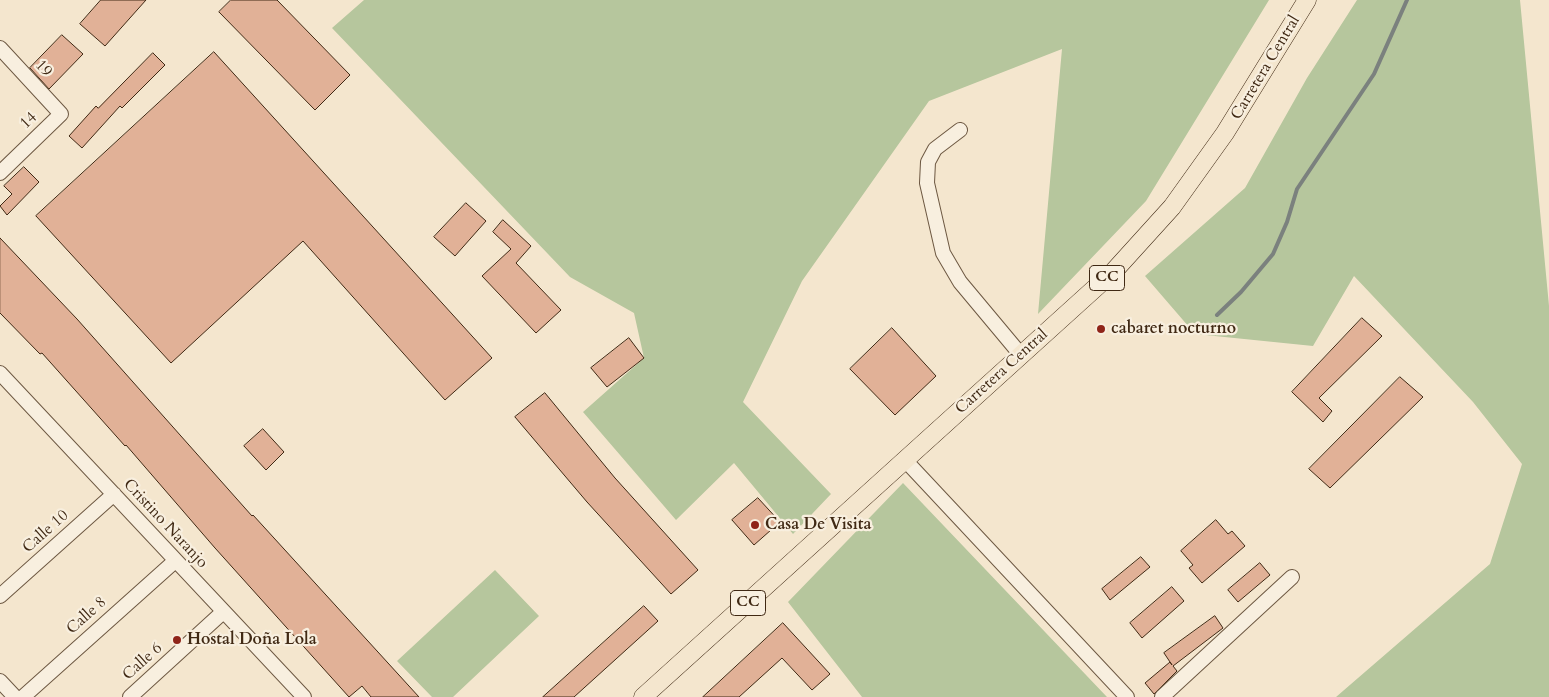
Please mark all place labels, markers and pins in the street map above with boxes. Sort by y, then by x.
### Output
place label: cabaret nocturno [1111,319,1236,339]
marker: cabaret nocturno [1095,323,1107,335]
place label: Casa De Visita [765,515,871,535]
marker: Casa De Visita [749,519,761,531]
place label: Hostal Doña Lola [187,630,317,650]
marker: Hostal Doña Lola [171,634,183,646]

